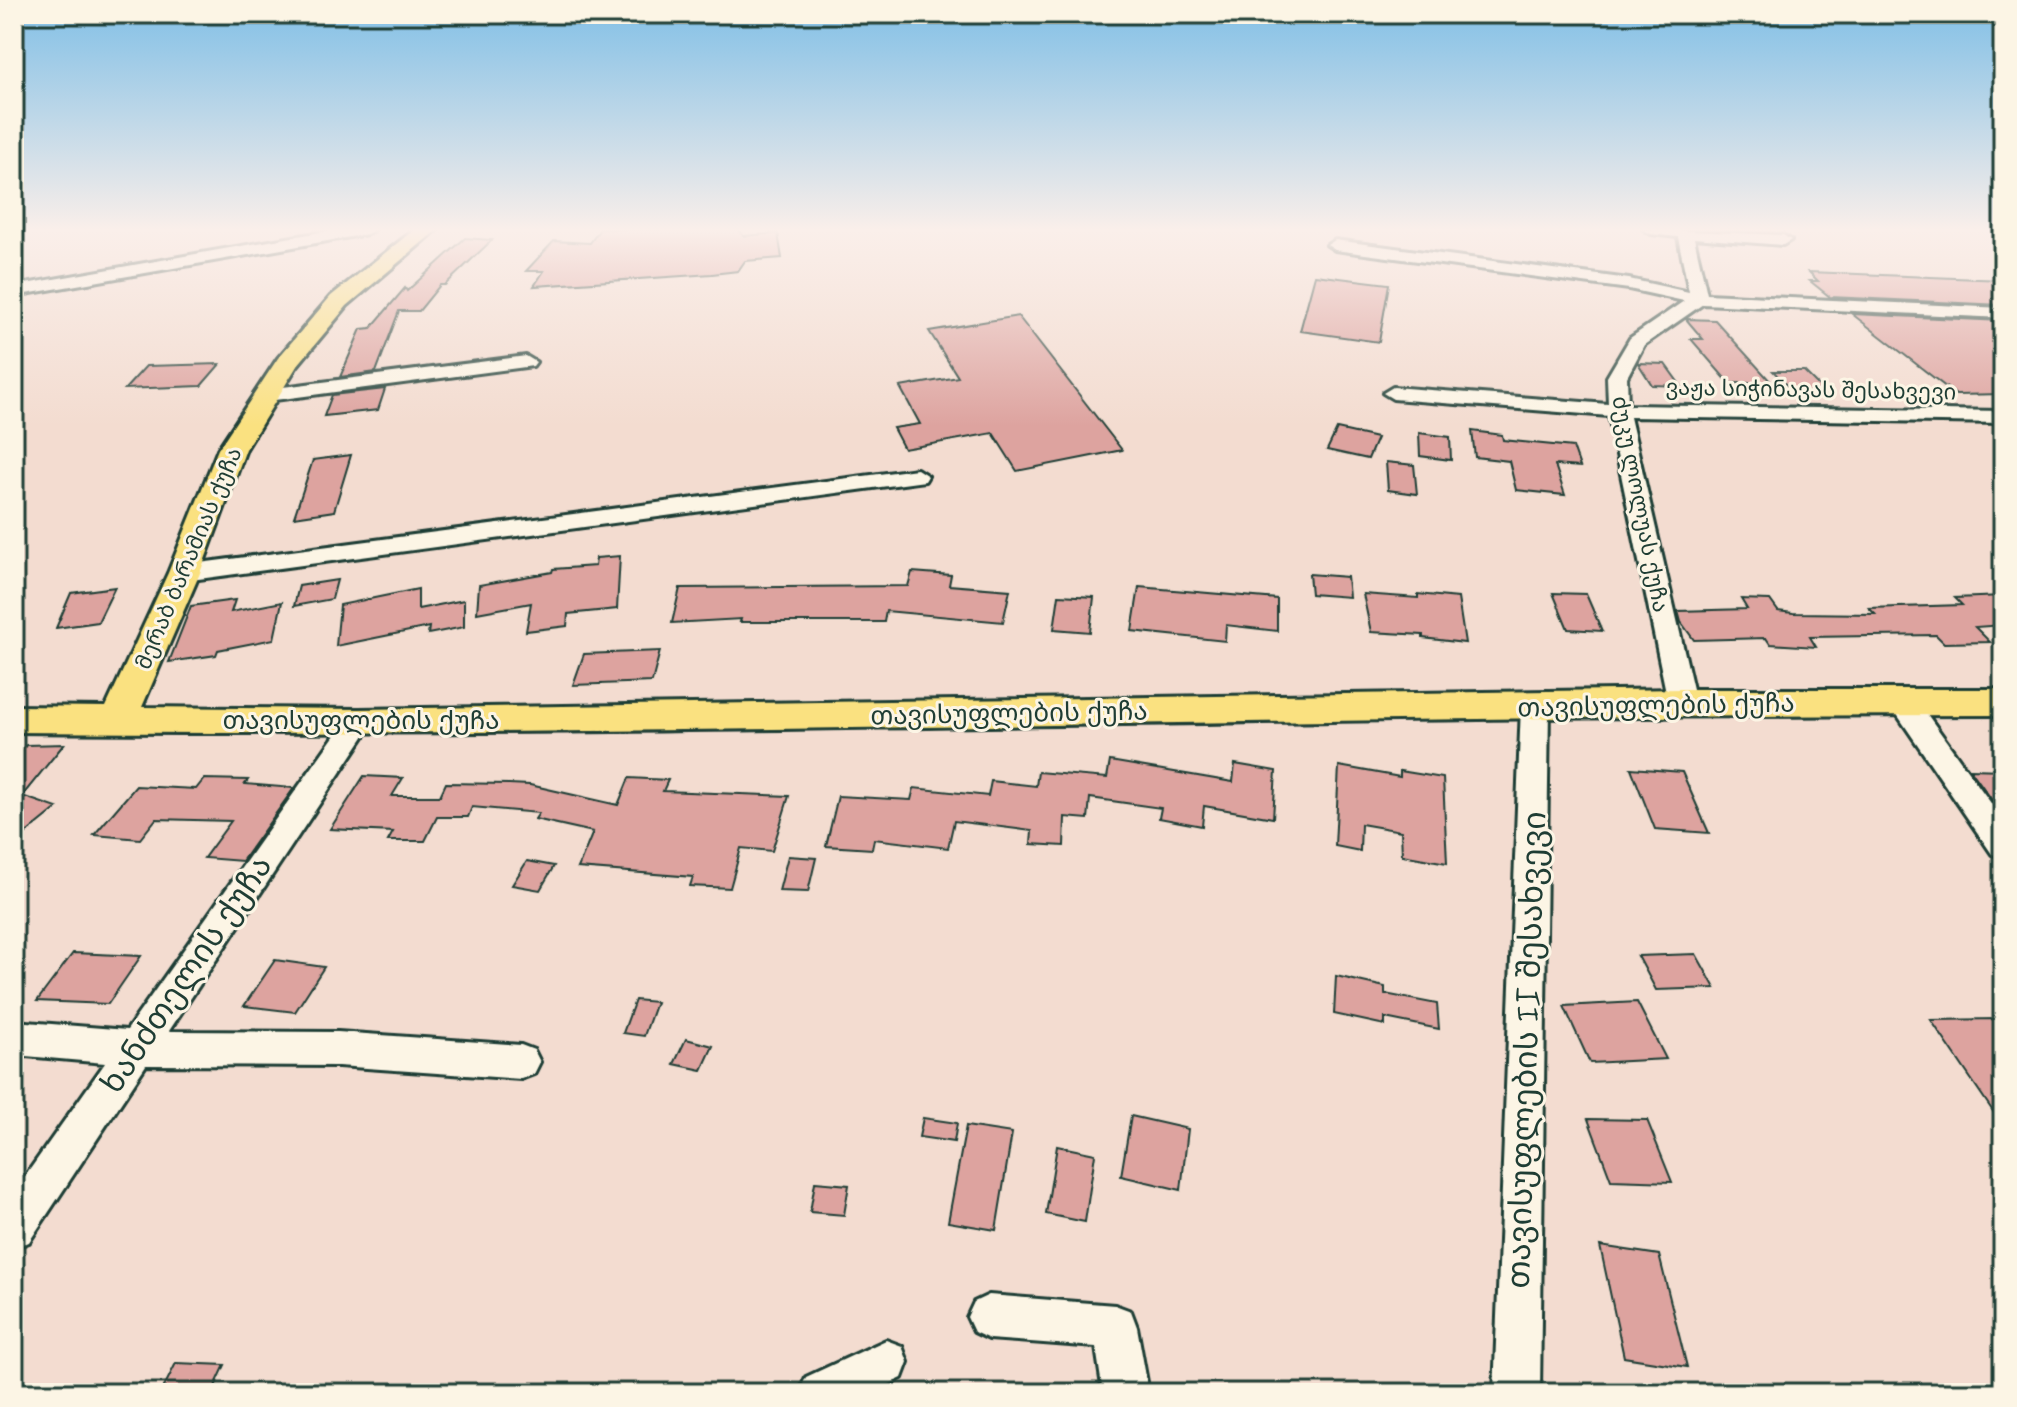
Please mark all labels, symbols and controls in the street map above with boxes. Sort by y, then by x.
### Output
street label: ვაჟა სიჭინავას შესახვევი [1665,374,1957,408]
street label: ძუკუ ლოლუას ქუჩა [1604,394,1674,615]
street label: მერაბ ბარამიას ქუჩა [130,443,249,674]
street label: თავისუფლების ქუჩა [1517,688,1795,726]
street label: თავისუფლების ქუჩა [870,696,1148,734]
street label: თავისუფლების ქუჩა [222,705,500,739]
street label: თავისუფლების II შესახვევი [1499,811,1557,1289]
street label: ხანძთელის ქუჩა [92,848,283,1102]

